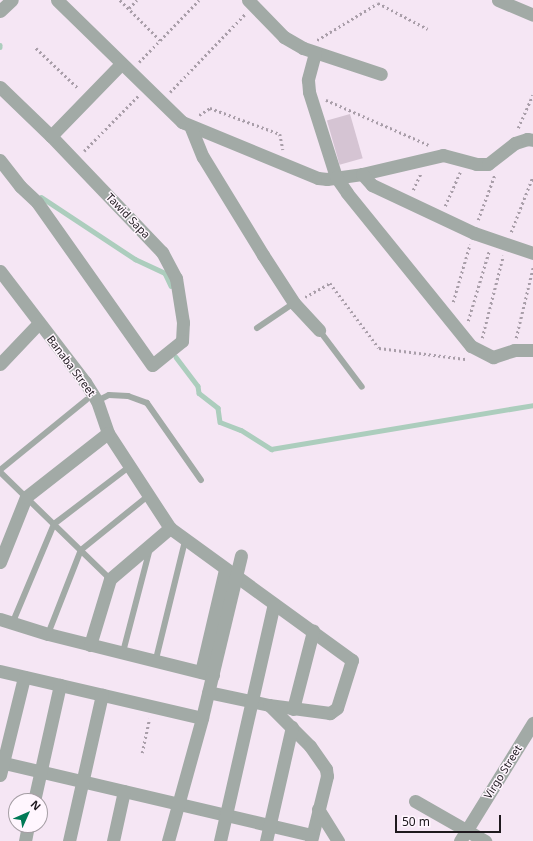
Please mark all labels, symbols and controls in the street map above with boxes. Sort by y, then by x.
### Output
street label: Tawid Sapa [103,191,153,241]
street label: Banaba Street [44,333,98,399]
street label: Virgo Street [481,743,525,801]
north arrow [8,793,48,833]
text: N [28,796,45,813]
scale bar [397,807,503,833]
text: 50 m [402,813,430,830]

